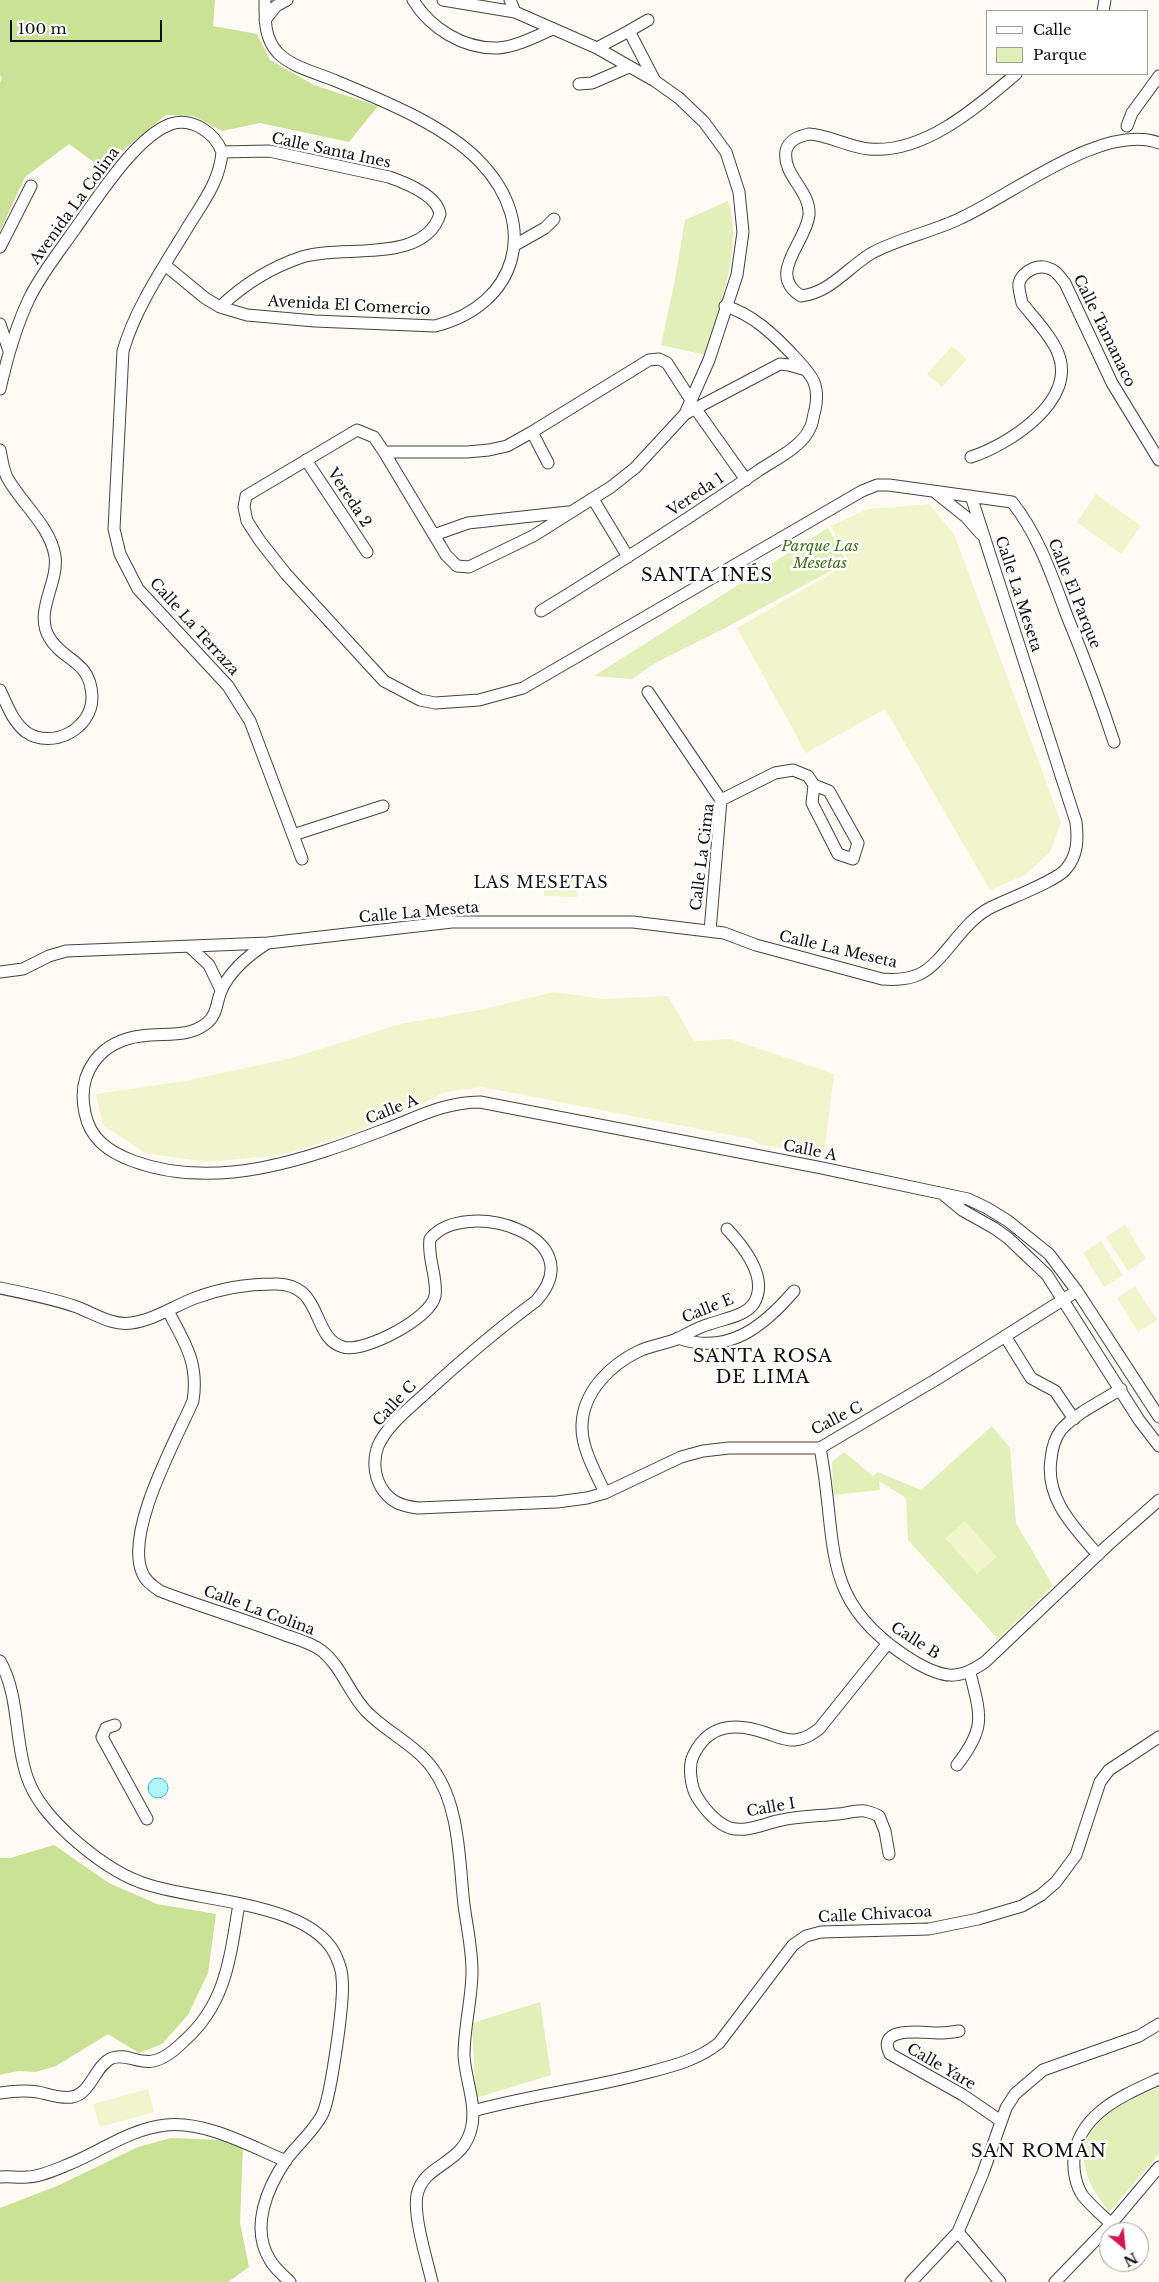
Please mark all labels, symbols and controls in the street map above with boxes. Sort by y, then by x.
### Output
scale bar [12,10,165,42]
legend [986,10,1149,75]
text: 100 m [18,19,67,38]
text: Calle [1033,20,1072,39]
text: Parque [1033,45,1087,64]
street label: Calle Santa Ines [270,130,392,172]
street label: Avenida La Colina [26,144,124,268]
street label: Calle Tamanaco [1069,272,1139,390]
street label: Avenida El Comercio [267,293,431,319]
street label: Vereda 2 [323,465,375,531]
street label: Vereda 1 [664,470,728,520]
street label: Calle La Meseta [991,534,1045,654]
street label: Calle El Parque [1044,536,1104,652]
park label: Parque Las Mesetas [781,538,859,573]
district label: SANTA INÉS [640,565,774,587]
street label: Calle La Terraza [146,575,242,679]
street label: Calle La Cima [687,802,719,912]
district label: LAS MESETAS [472,873,610,893]
street label: Calle La Meseta [358,899,480,927]
street label: Calle La Meseta [777,928,899,972]
street label: Calle A [363,1091,421,1129]
street label: Calle A [781,1137,839,1165]
street label: Calle E [680,1291,736,1327]
district label: SANTA ROSA DE LIMA [692,1346,834,1388]
street label: Calle C [370,1378,420,1430]
street label: Calle C [808,1398,866,1440]
street label: Calle La Colina [201,1583,317,1639]
street label: Calle B [887,1619,943,1663]
street label: Calle I [745,1795,797,1821]
street label: Calle Chivacoa [818,1903,932,1927]
street label: Calle Yare [903,2040,979,2094]
district label: SAN ROMÁN [970,2141,1108,2163]
north arrow [1099,2222,1149,2272]
text: N [1121,2248,1141,2270]

